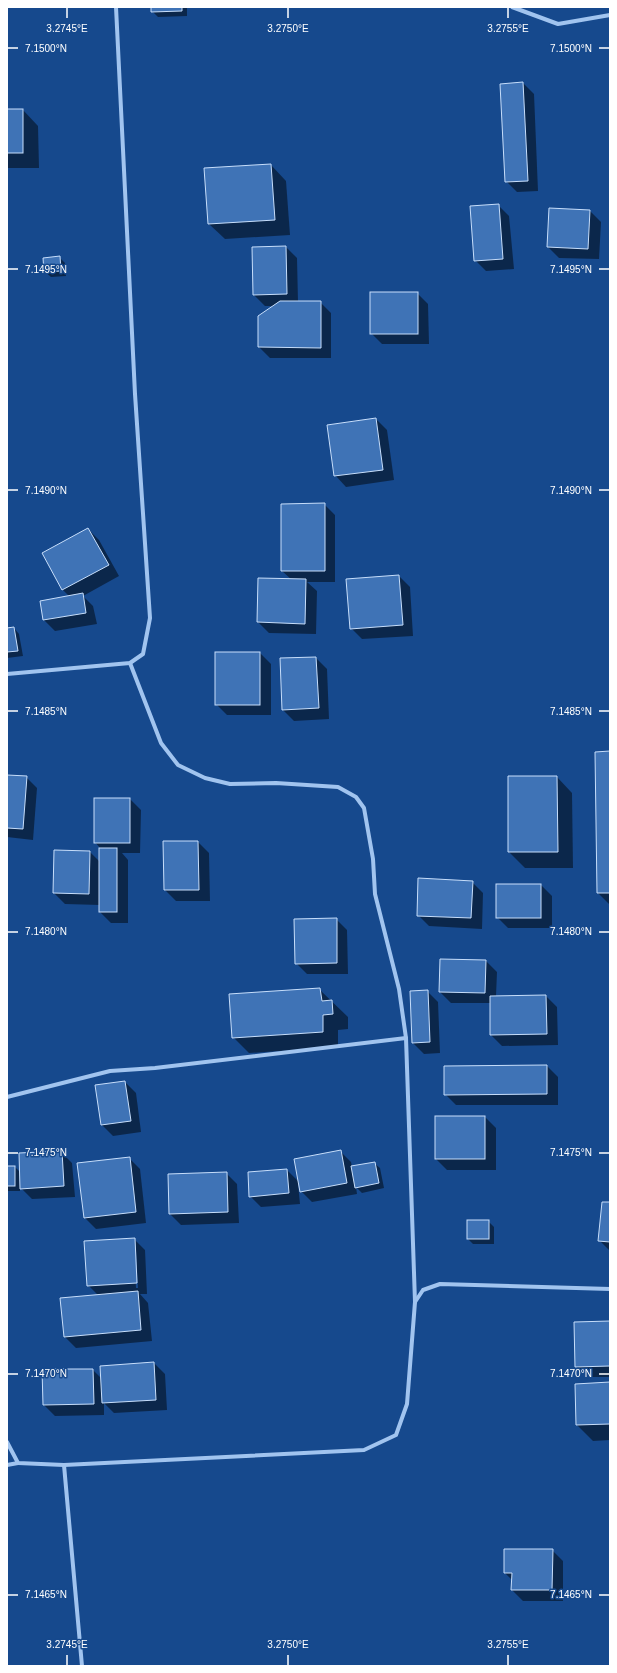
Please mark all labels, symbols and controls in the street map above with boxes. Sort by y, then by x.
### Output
text: 3.2745°E [46,23,88,34]
text: 3.2750°E [267,23,309,34]
text: 3.2755°E [487,23,529,34]
text: 7.1500°N [25,43,67,54]
text: 7.1500°N [550,43,592,54]
text: 7.1495°N [25,264,67,275]
text: 7.1495°N [550,264,592,275]
text: 7.1490°N [25,485,67,496]
text: 7.1490°N [550,485,592,496]
text: 7.1485°N [25,706,67,717]
text: 7.1485°N [550,706,592,717]
text: 7.1480°N [25,926,67,937]
text: 7.1480°N [550,926,592,937]
text: 7.1475°N [25,1147,67,1158]
text: 7.1475°N [550,1147,592,1158]
text: 7.1470°N [25,1368,67,1379]
text: 7.1470°N [550,1368,592,1379]
text: 7.1465°N [25,1589,67,1600]
text: 7.1465°N [550,1589,592,1600]
text: 3.2745°E [46,1639,88,1650]
text: 3.2750°E [267,1639,309,1650]
text: 3.2755°E [487,1639,529,1650]

